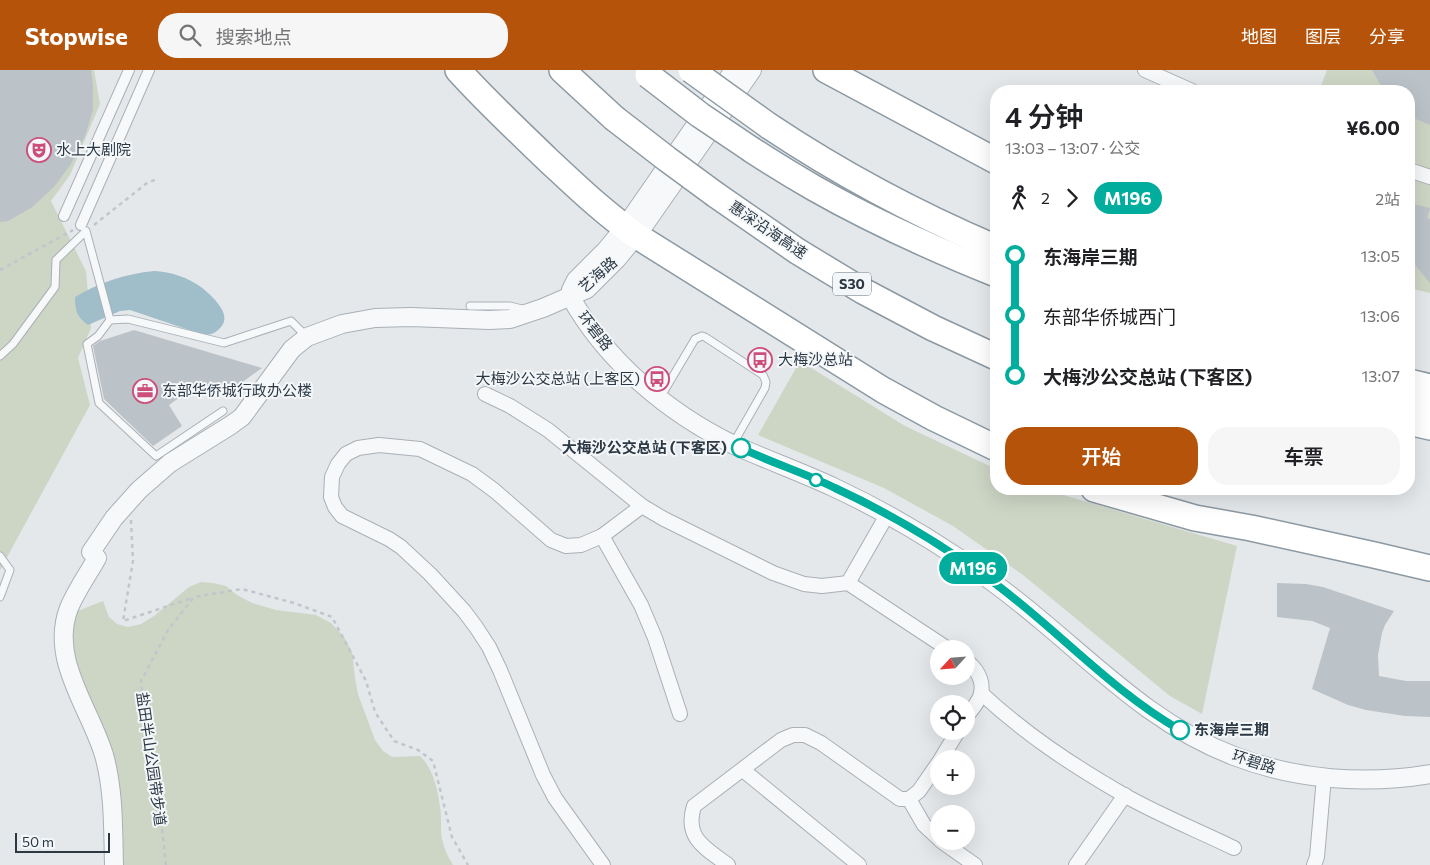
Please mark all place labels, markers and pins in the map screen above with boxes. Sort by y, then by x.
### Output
theatre icon: 水上大剧院 [26,137,52,163]
place label: 水上大剧院 [56,140,131,158]
bus stop icon: 大梅沙总站 [747,347,773,373]
place label: 大梅沙总站 [778,350,853,368]
bus stop icon: 大梅沙公交总站 (上客区) [644,366,670,392]
place label: 大梅沙公交总站 (上客区) [476,369,640,387]
office icon: 东部华侨城行政办公楼 [132,378,158,404]
place label: 东部华侨城行政办公楼 [162,381,312,399]
place label: 大梅沙公交总站 (下客区) [562,438,727,456]
marker: 大梅沙公交总站 (下客区) [731,438,751,458]
unlabelled marker [809,473,823,487]
marker: 东海岸三期 [1170,720,1190,740]
place label: 东海岸三期 [1194,720,1269,738]

